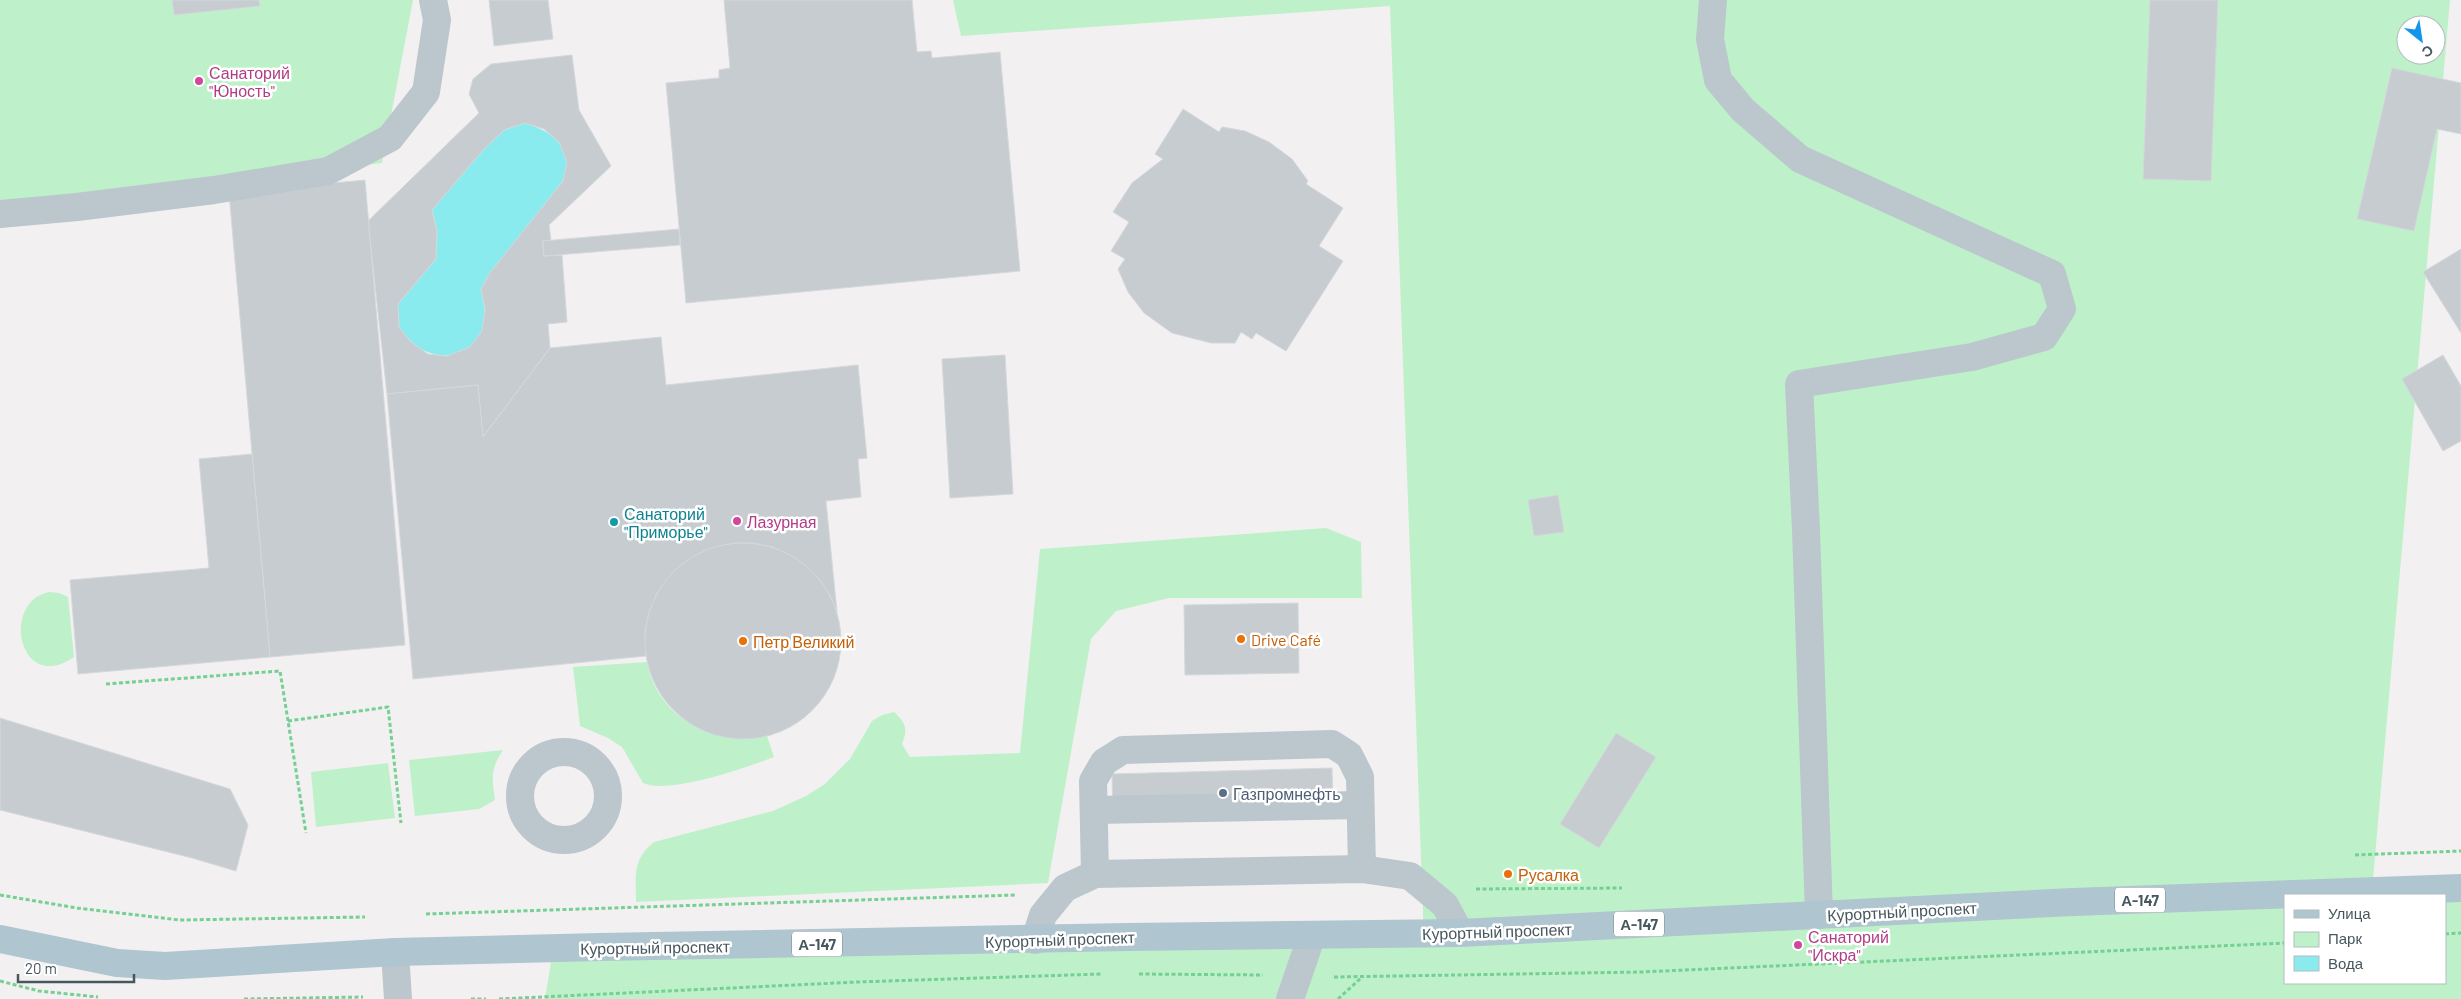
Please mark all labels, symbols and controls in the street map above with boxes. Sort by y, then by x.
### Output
north arrow [2396,15,2446,65]
text: С [2419,42,2436,62]
place label: Санаторий "Юность" [209,63,290,100]
marker: Санаторий "Юность" [193,75,205,87]
place label: Санаторий "Приморье" [624,504,708,541]
place label: Лазурная [747,512,817,531]
marker: Лазурная [731,515,743,527]
marker: Санаторий "Приморье" [608,516,620,528]
place label: Drive Café [1251,630,1321,649]
place label: Петр Великий [753,632,854,651]
marker: Drive Café [1235,633,1247,645]
marker: Петр Великий [737,635,749,647]
place label: Газпромнефть [1233,784,1341,803]
marker: Газпромнефть [1217,787,1229,799]
place label: Русалка [1518,865,1579,884]
marker: Русалка [1502,868,1514,880]
road number: А-147 [2115,888,2165,912]
legend [2284,894,2446,984]
street label: Курортный проспект [1827,898,1978,924]
text: Улица [2328,904,2371,922]
road number: А-147 [1614,912,1664,936]
street label: Курортный проспект [1422,919,1573,943]
street label: Курортный проспект [985,927,1136,951]
place label: Санаторий "Искра" [1808,927,1889,964]
text: Парк [2328,929,2362,947]
road number: А-147 [792,932,842,956]
street label: Курортный проспект [580,936,731,958]
marker: Санаторий "Искра" [1792,939,1804,951]
scale bar [18,952,134,984]
text: Вода [2328,954,2364,972]
text: 20 m [25,959,57,977]

